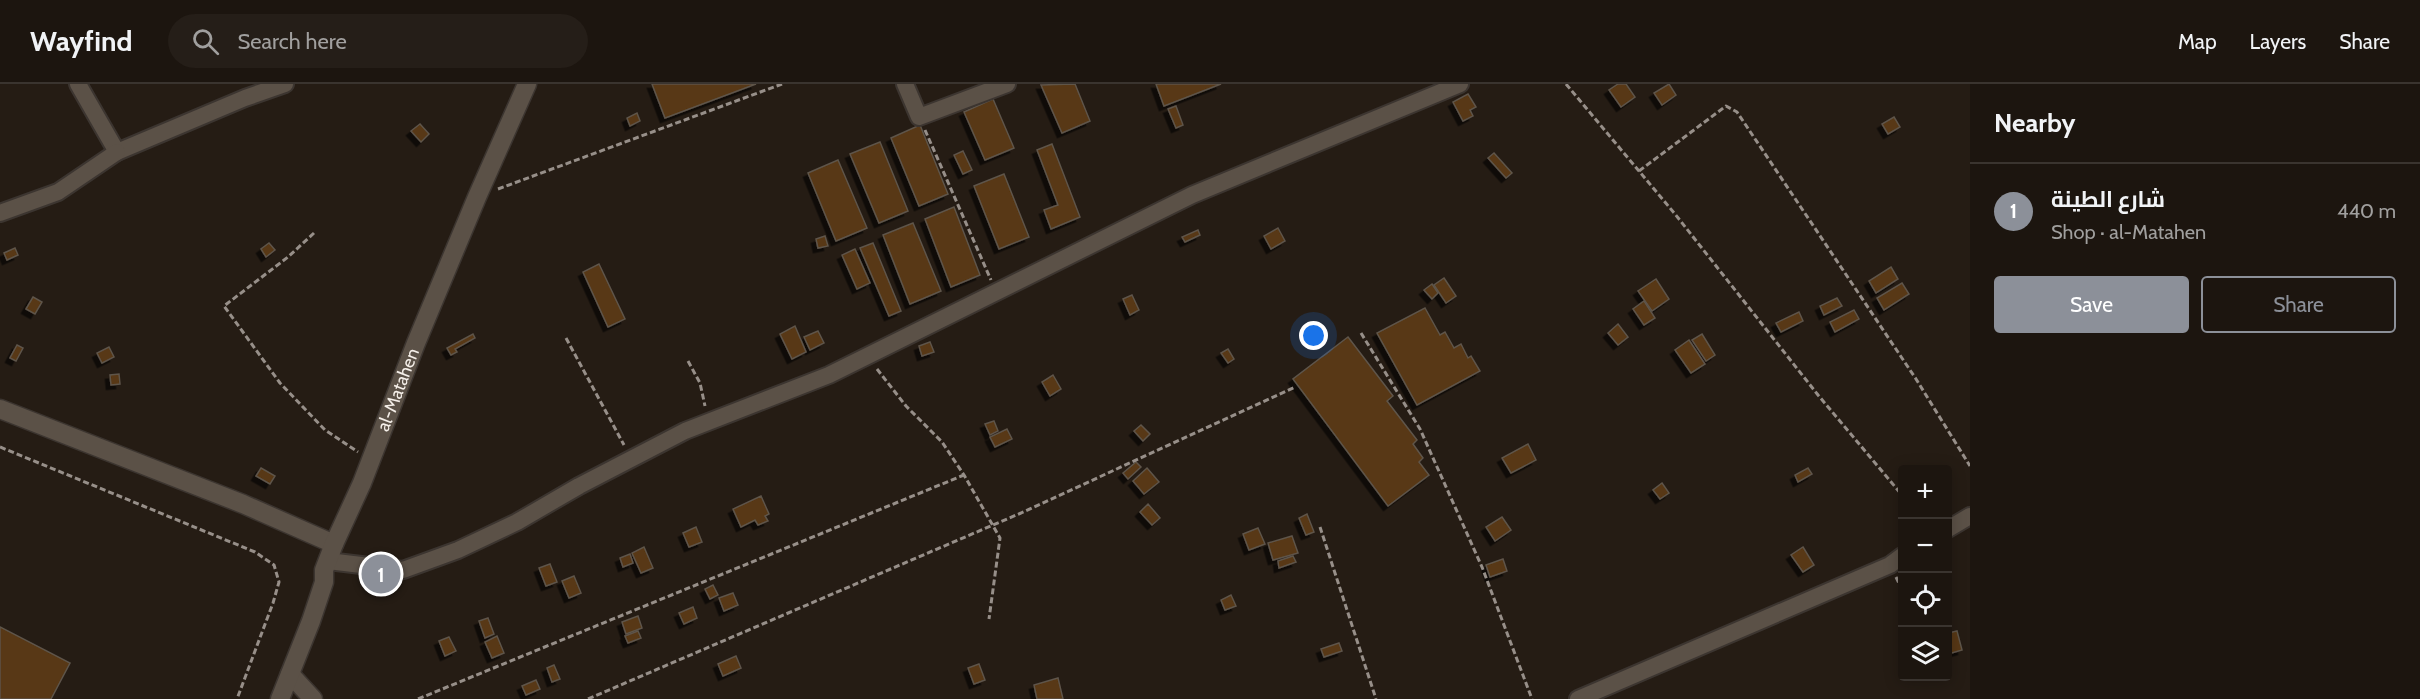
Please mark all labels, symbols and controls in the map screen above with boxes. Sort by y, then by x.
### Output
search box [168,14,588,68]
text: Wayfind [30,24,132,58]
icon: search [189,25,222,58]
text: Search here [237,28,347,55]
text: Map [2178,29,2217,54]
text: Layers [2250,29,2306,54]
text: Share [2339,29,2390,54]
text: Nearby [1994,107,2075,139]
text: شارع الطينة [2051,186,2165,213]
text: 1 [2010,199,2017,223]
text: 440 m [2337,199,2396,223]
text: Shop · al-Matahen [2051,220,2206,244]
button: Save [1994,276,2189,333]
button: Share [2201,276,2396,333]
your location [1299,321,1328,350]
street label: al-Matahen [372,345,424,434]
map controls [1898,465,1952,681]
button: + [1898,465,1952,519]
button: − [1898,519,1952,573]
pin: 1 [362,552,400,596]
button: locate [1898,573,1952,627]
button: layers [1898,627,1952,681]

